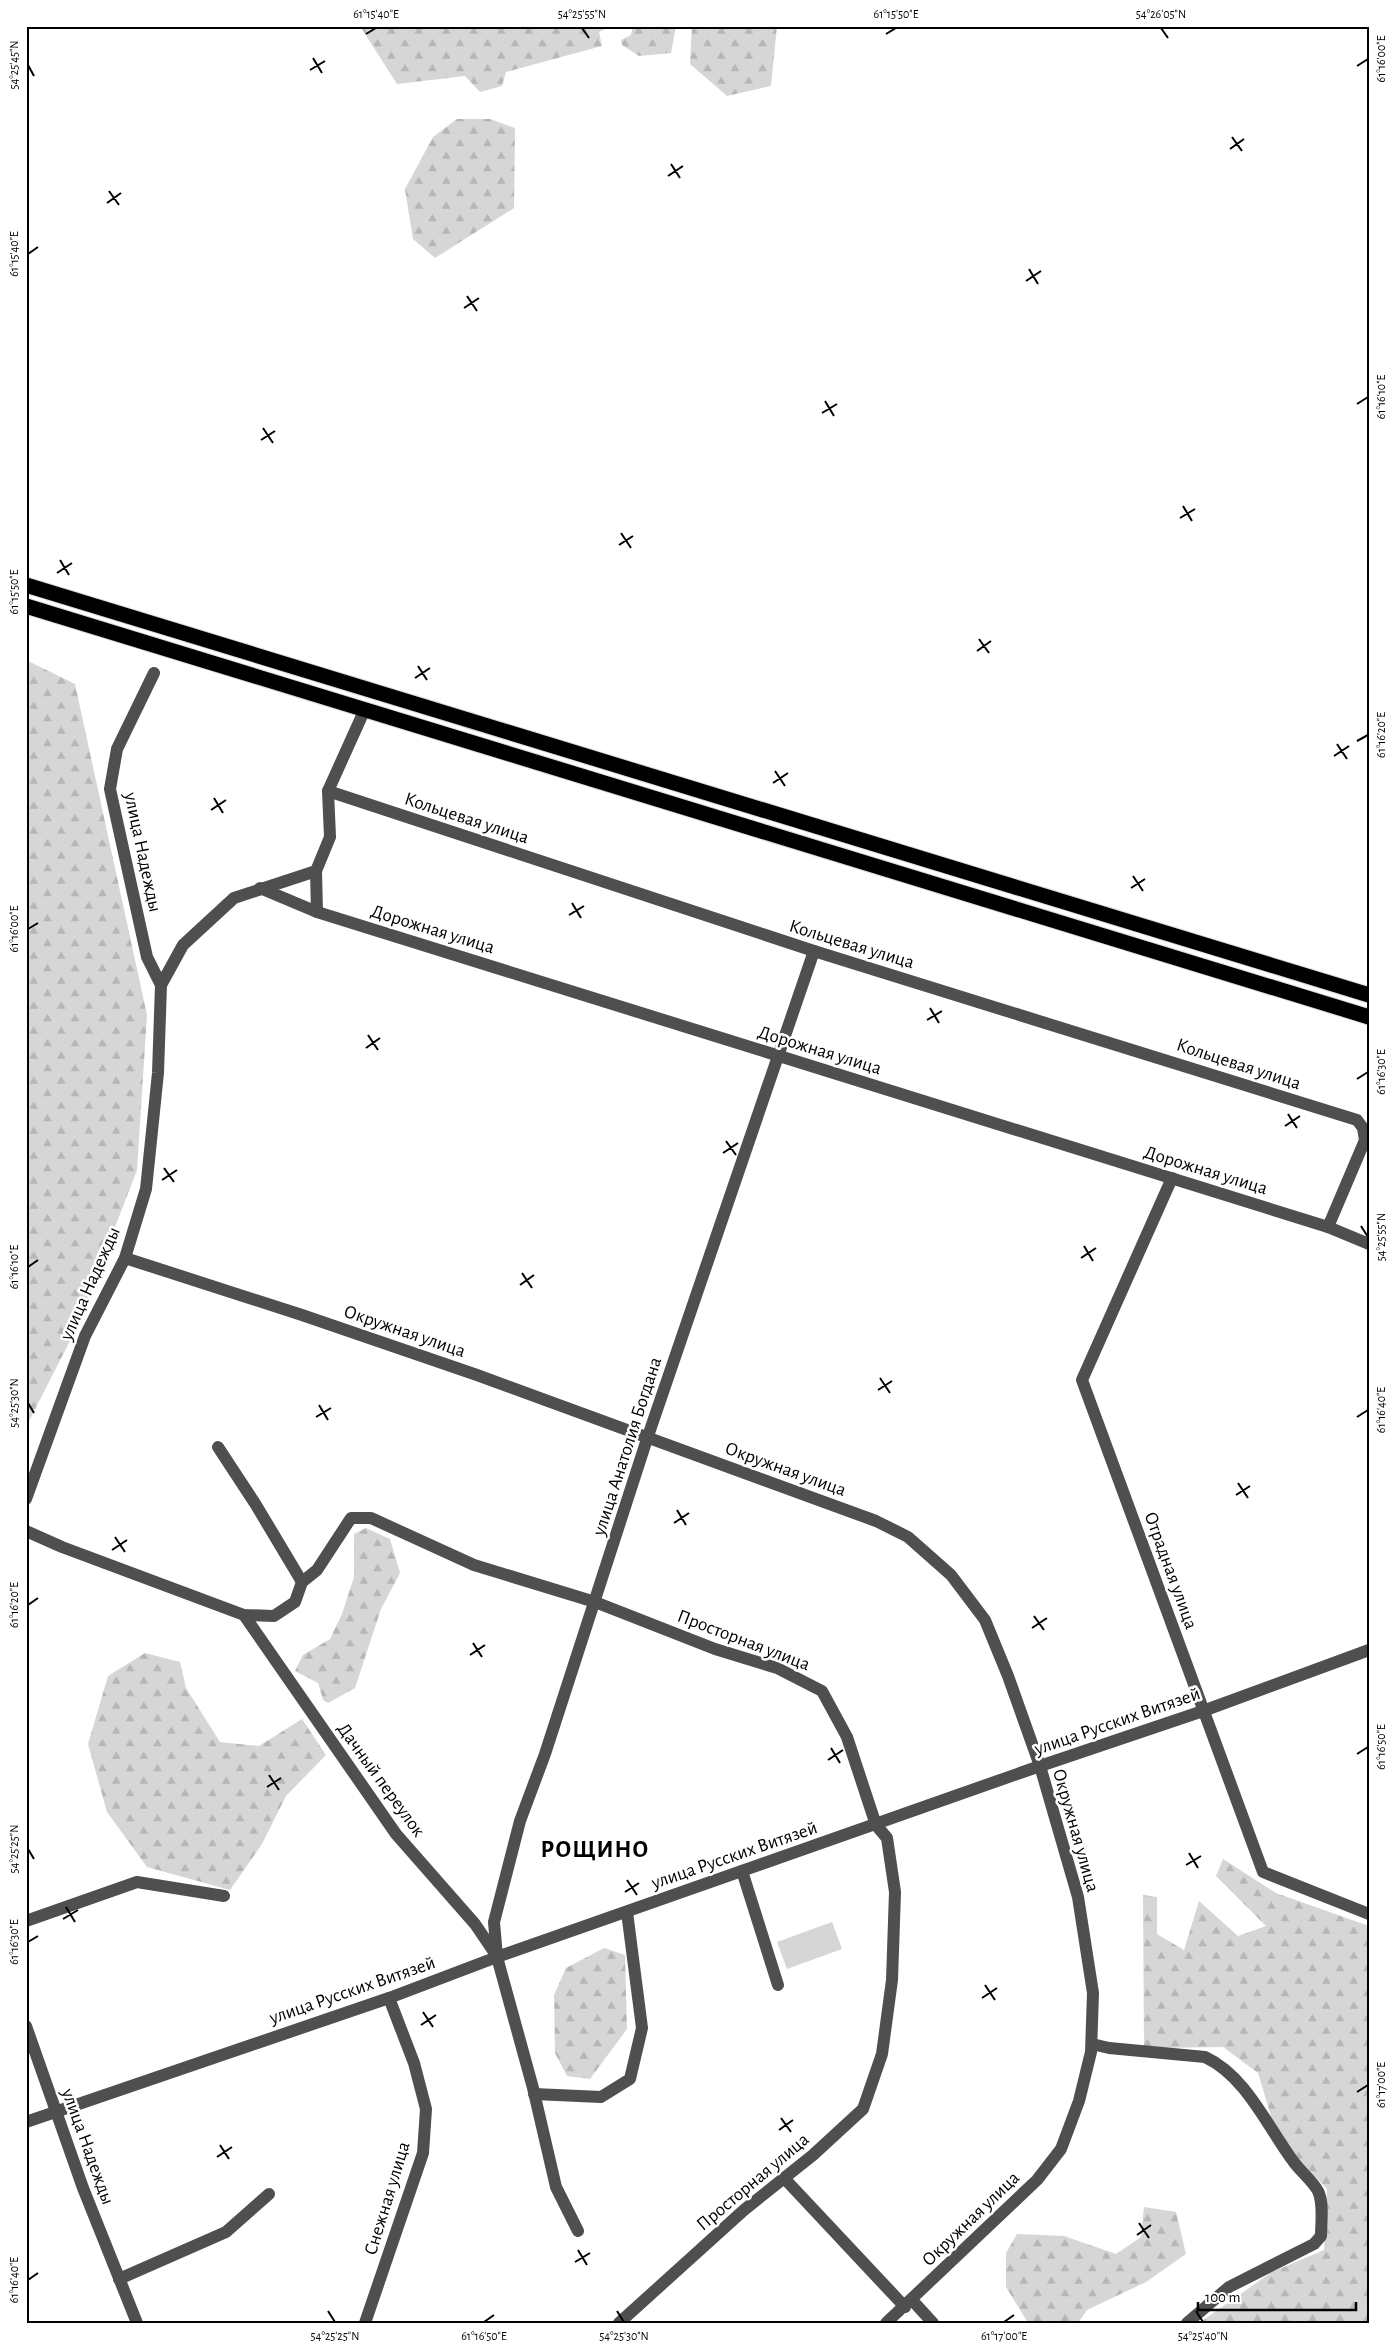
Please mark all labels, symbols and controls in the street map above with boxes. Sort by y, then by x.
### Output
text: 61°15'40"E [353,8,399,20]
text: 54°25'55"N [558,8,606,20]
text: 61°15'50"E [874,8,919,20]
text: 54°26'05"N [1136,8,1186,20]
text: 61°16'00"E [1375,35,1387,82]
text: 54°25'45"N [8,40,20,90]
text: 61°15'40"E [8,231,20,277]
text: 61°16'10"E [1375,374,1387,419]
text: 61°15'50"E [8,569,20,614]
text: 61°16'20"E [1375,712,1387,758]
street label: Кольцевая улица [402,789,531,848]
street label: улица Надежды [120,790,164,914]
street label: Дорожная улица [368,902,497,957]
text: 61°16'00"E [8,905,20,952]
street label: Кольцевая улица [787,916,917,973]
street label: Дорожная улица [755,1023,884,1078]
street label: Кольцевая улица [1174,1035,1303,1094]
text: 61°16'30"E [1375,1049,1387,1095]
street label: Дорожная улица [1141,1143,1270,1198]
text: 54°25'55"N [1375,1213,1387,1261]
street label: улица Надежды [56,1224,124,1344]
text: 61°16'10"E [8,1244,20,1289]
street label: Окружная улица [341,1302,468,1361]
street label: улица Анатолия Богдана [589,1355,665,1539]
text: 54°25'30"N [8,1378,20,1428]
text: 61°16'40"E [1375,1387,1387,1433]
street label: Окружная улица [722,1439,849,1500]
street label: Отрадная улица [1141,1509,1201,1632]
text: 61°16'20"E [8,1582,20,1628]
street label: Просторная улица [675,1606,813,1675]
street label: улица Русских Витязей [1031,1684,1203,1759]
street label: Дачный переулок [333,1719,428,1841]
text: 61°16'50"E [1375,1724,1387,1770]
street label: Окружная улица [1049,1767,1102,1894]
street label: улица Русских Витязей [648,1818,820,1893]
text: 54°25'25"N [8,1825,20,1873]
district label: РОЩИНО [541,1838,649,1862]
text: 61°16'30"E [8,1919,20,1965]
street label: улица Русских Витязей [266,1953,438,2028]
text: 61°17'00"E [1375,2062,1387,2108]
street label: улица Надежды [57,2085,117,2207]
street label: Просторная улица [693,2130,813,2235]
street label: Снежная улица [361,2139,414,2257]
street label: Окружная улица [919,2168,1024,2270]
text: 61°16'40"E [8,2257,20,2303]
scale bar [1198,2279,1355,2311]
text: 100 m [1205,2290,1240,2305]
text: 54°25'25"N [311,2330,359,2342]
text: 61°16'50"E [461,2330,507,2342]
text: 54°25'30"N [599,2330,649,2342]
text: 61°17'00"E [981,2330,1027,2342]
text: 54°25'40"N [1178,2330,1228,2342]

